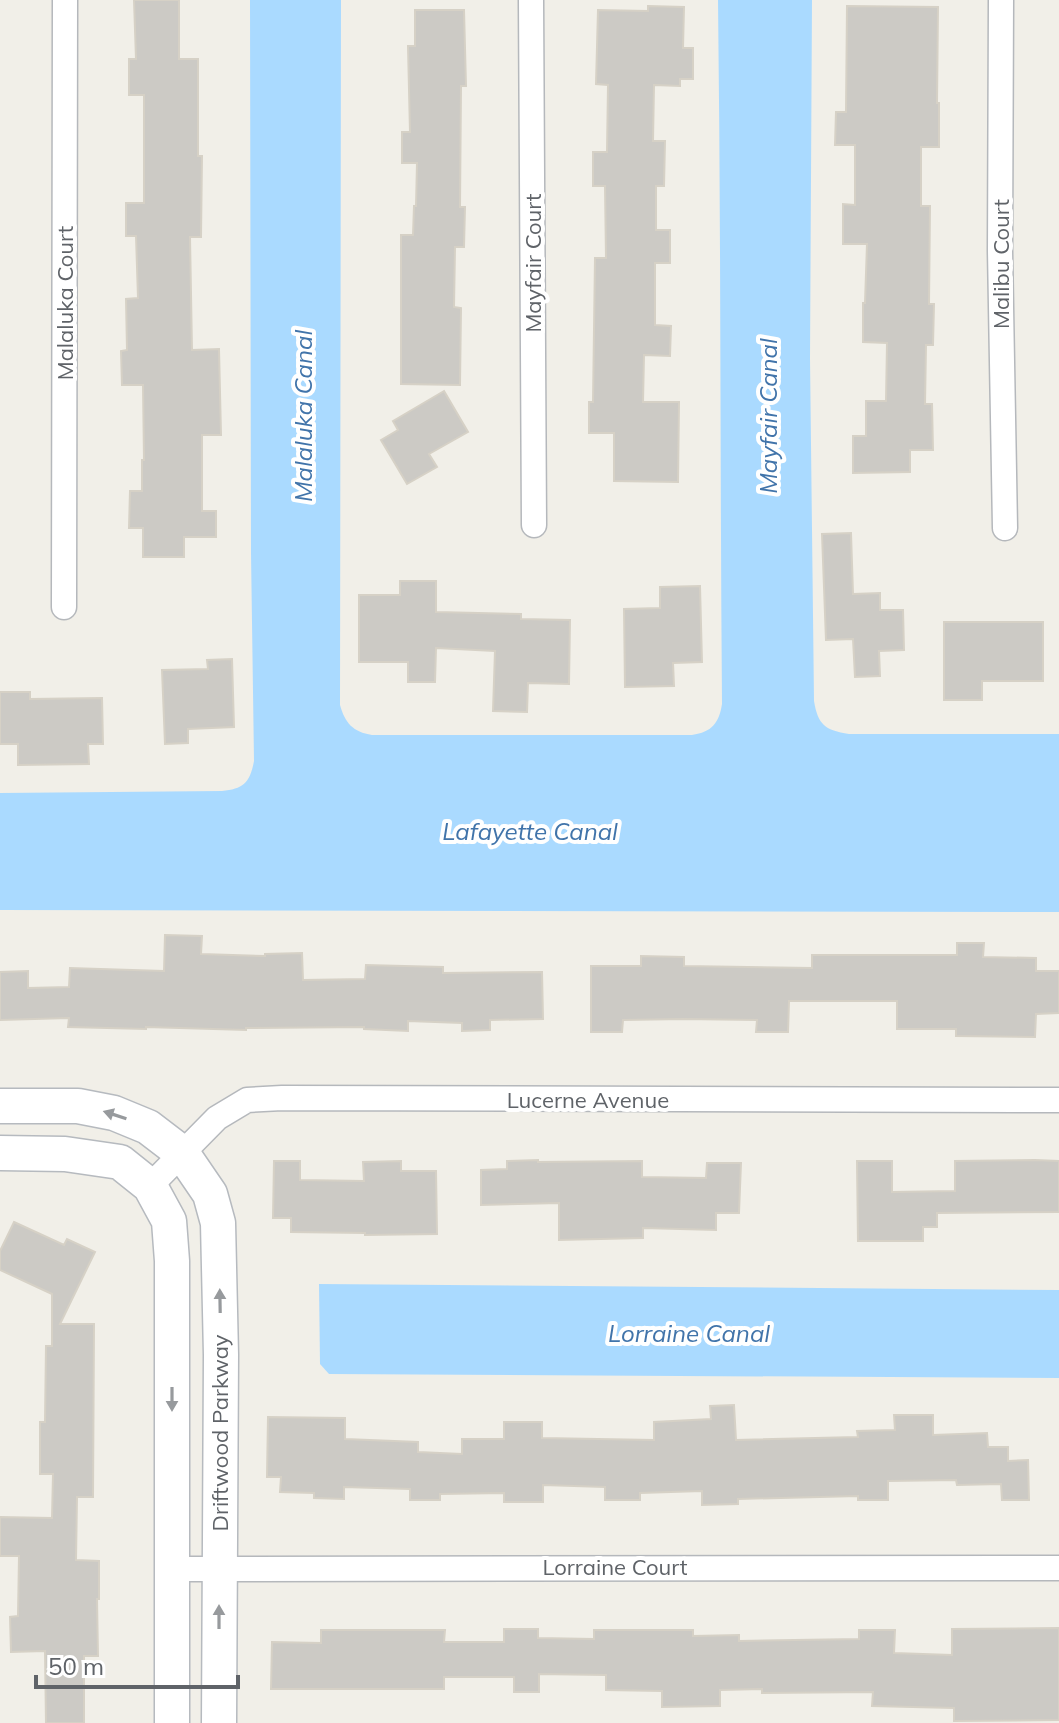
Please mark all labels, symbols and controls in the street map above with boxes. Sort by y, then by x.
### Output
street label: Mayfair Court [519,193,547,333]
street label: Malibu Court [987,199,1015,329]
street label: Malaluka Court [51,225,79,380]
water label: Malaluka Canal [288,330,318,502]
water label: Mayfair Canal [753,338,783,494]
water label: Lafayette Canal [442,816,618,846]
street label: Lucerne Avenue [507,1086,669,1114]
one-way arrow [103,1108,127,1120]
one-way arrow [213,1288,226,1313]
water label: Lorraine Canal [608,1318,770,1348]
street label: Driftwood Parkway [206,1334,234,1532]
one-way arrow [166,1387,178,1412]
street label: Lorraine Court [542,1553,688,1581]
one-way arrow [213,1604,225,1629]
scale bar [36,1639,238,1689]
text: 50 m [48,1651,104,1681]

